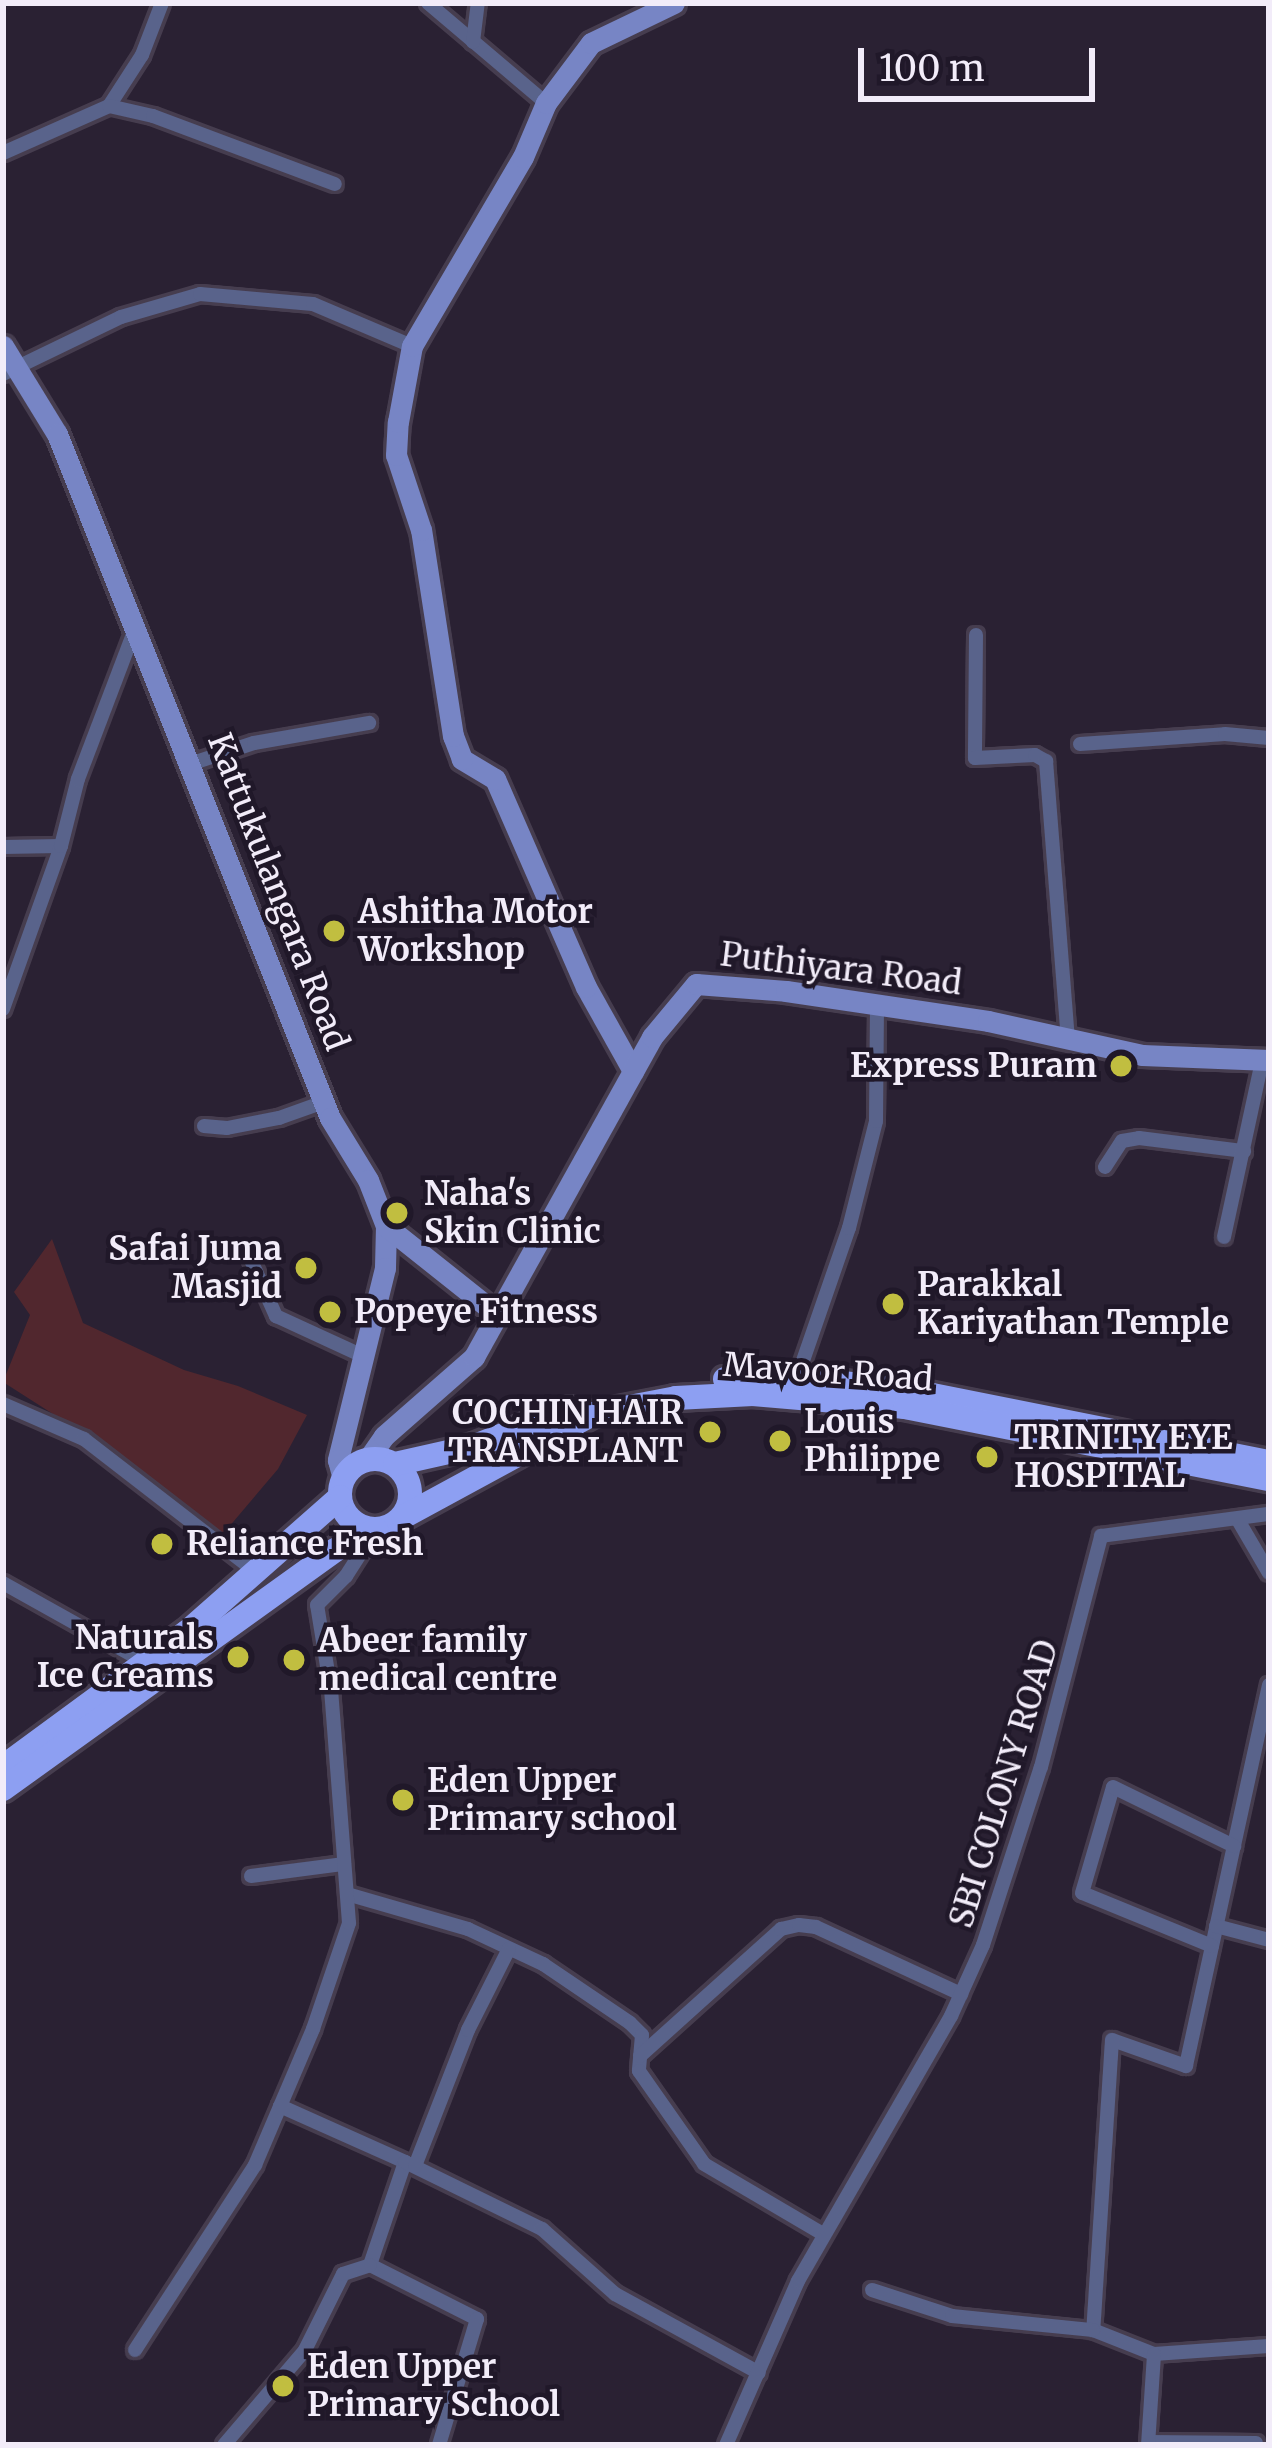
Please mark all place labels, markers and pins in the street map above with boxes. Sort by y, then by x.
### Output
place label: Ashitha Motor Workshop [358,892,593,970]
marker: Ashitha Motor Workshop [321,918,347,944]
place label: Express Puram [850,1046,1097,1086]
marker: Express Puram [1108,1053,1134,1079]
place label: Naha's Skin Clinic [424,1174,601,1252]
marker: Naha's Skin Clinic [381,1197,413,1229]
place label: Safai Juma Masjid [108,1229,282,1307]
marker: Safai Juma Masjid [293,1255,319,1281]
place label: Parakkal Kariyathan Temple [917,1265,1229,1343]
marker: Parakkal Kariyathan Temple [880,1291,906,1317]
place label: Popeye Fitness [354,1292,598,1332]
marker: Popeye Fitness [317,1299,343,1325]
place label: COCHIN HAIR TRANSPLANT [448,1393,683,1471]
place label: Louis Philippe [804,1402,940,1480]
marker: COCHIN HAIR TRANSPLANT [694,1416,726,1448]
place label: TRINITY EYE HOSPITAL [1014,1418,1233,1496]
marker: Louis Philippe [767,1428,793,1454]
marker: TRINITY EYE HOSPITAL [971,1441,1003,1473]
place label: Reliance Fresh [186,1524,423,1564]
marker: Reliance Fresh [149,1531,175,1557]
place label: Naturals Ice Creams [37,1618,214,1696]
place label: Abeer family medical centre [318,1621,557,1699]
marker: Naturals Ice Creams [225,1644,251,1670]
marker: Abeer family medical centre [281,1647,307,1673]
place label: Eden Upper Primary school [427,1761,677,1839]
marker: Eden Upper Primary school [390,1787,416,1813]
place label: Eden Upper Primary School [307,2347,560,2425]
marker: Eden Upper Primary School [270,2373,296,2399]

